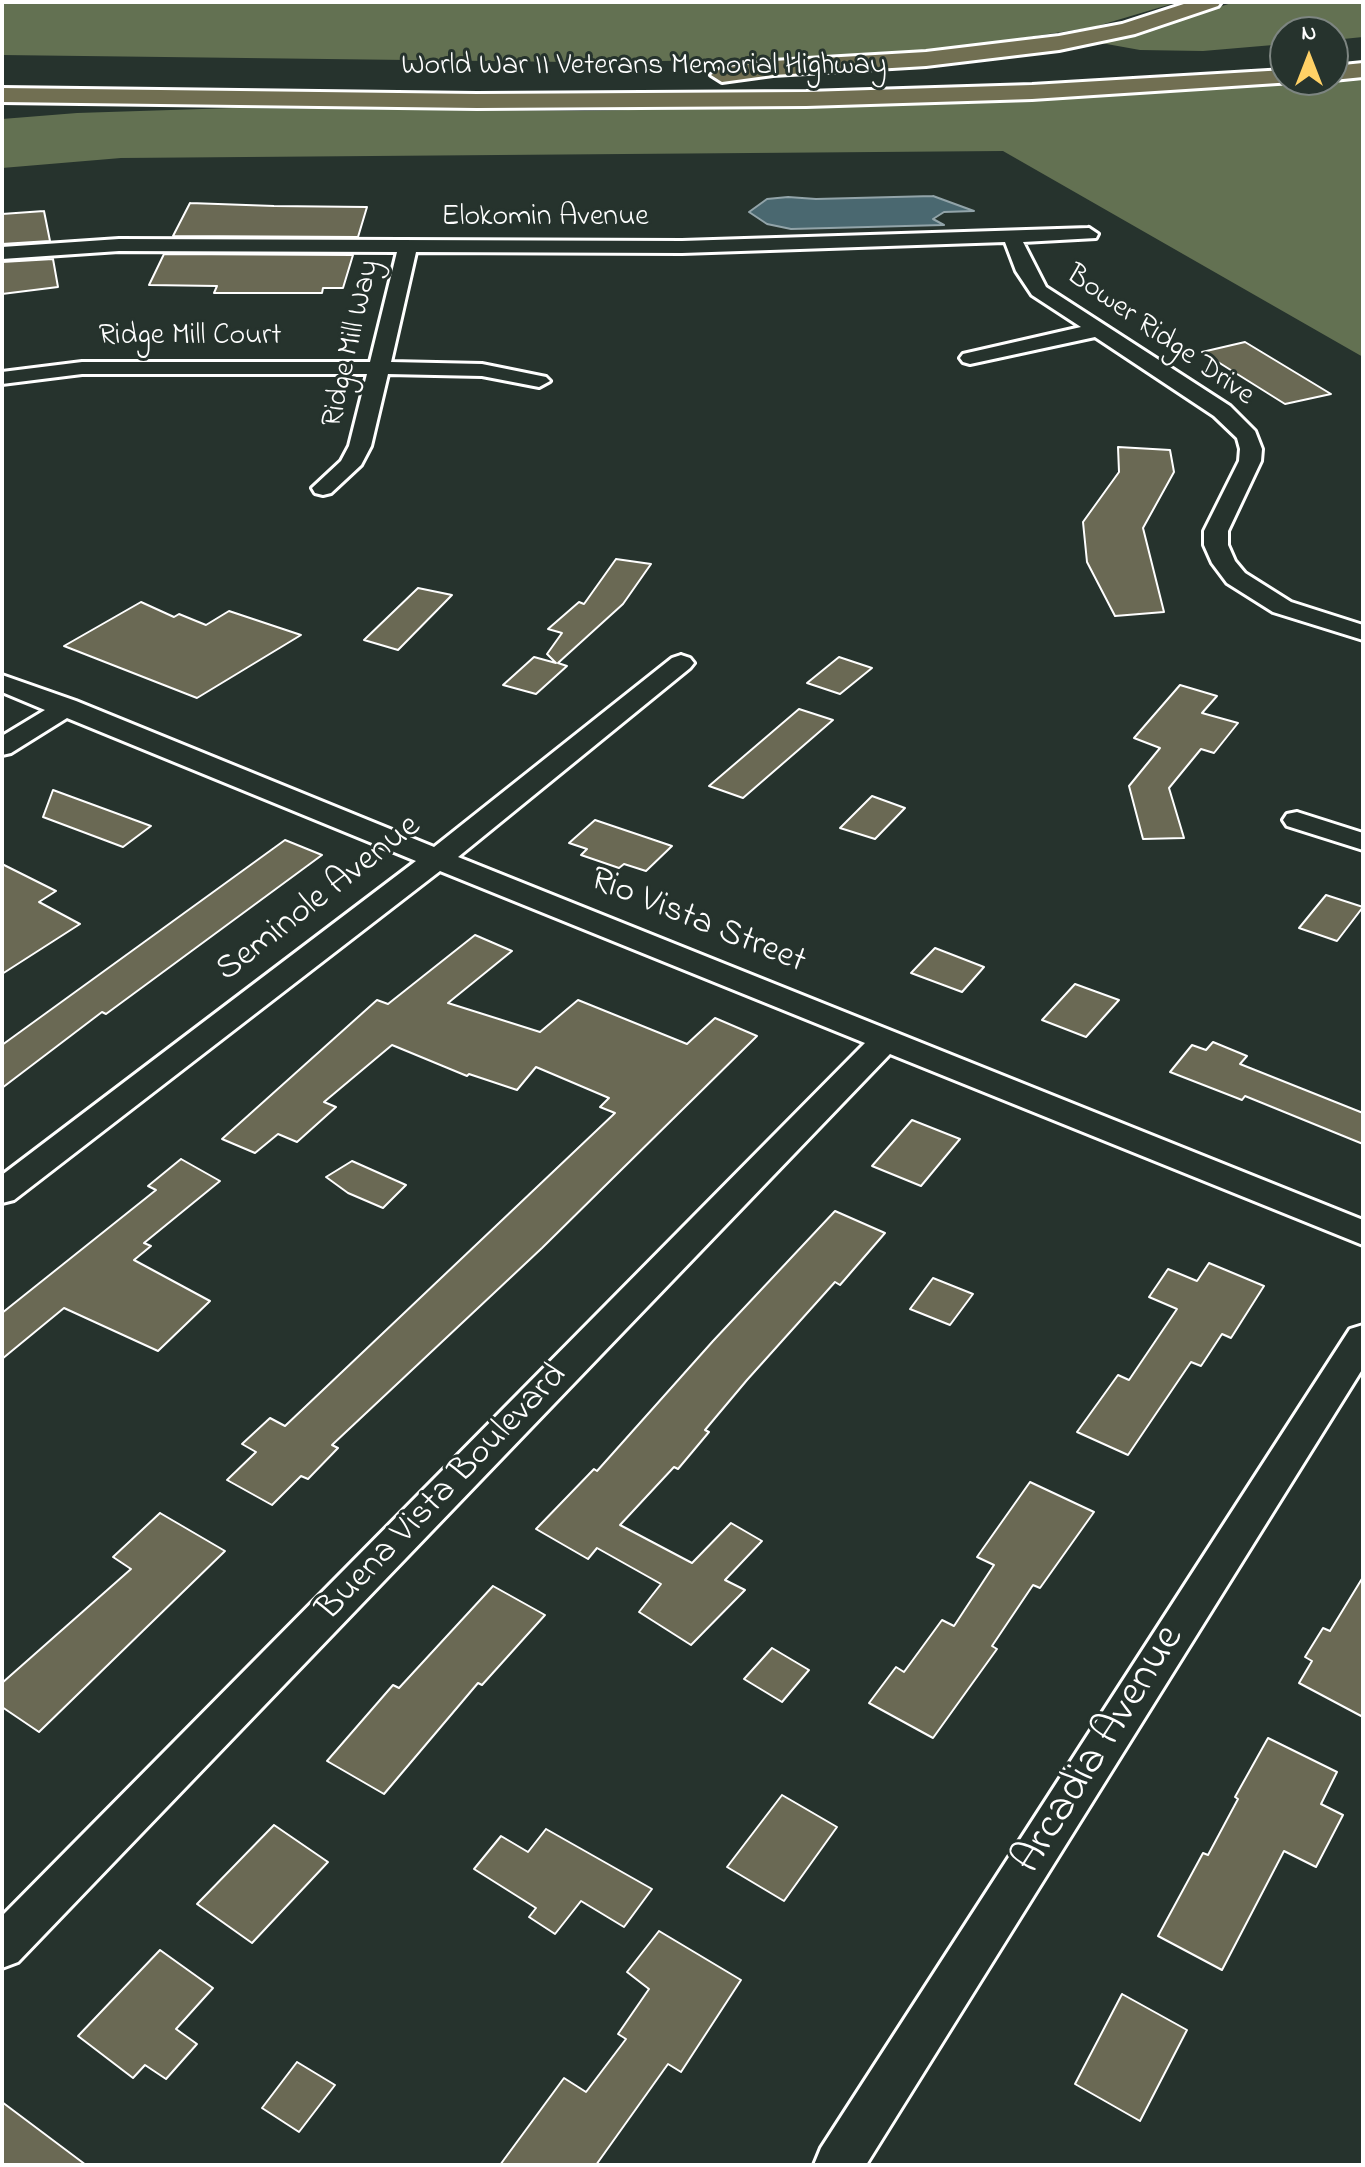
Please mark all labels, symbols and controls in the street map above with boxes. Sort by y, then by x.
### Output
north arrow [1269,16,1349,96]
text: N [1302,18,1316,50]
street label: World War II Veterans Memorial Highway [401,50,887,86]
street label: Elokomin Avenue [441,201,649,237]
street label: Ridge Mill Way [316,257,390,431]
street label: Bower Ridge Drive [1058,259,1260,415]
street label: Ridge Mill Court [99,320,281,356]
street label: Seminole Avenue [209,807,431,993]
street label: Rio Vista Street [583,860,811,986]
street label: Buena Vista Boulevard [310,1356,578,1632]
street label: Arcadia Avenue [1004,1617,1198,1885]

